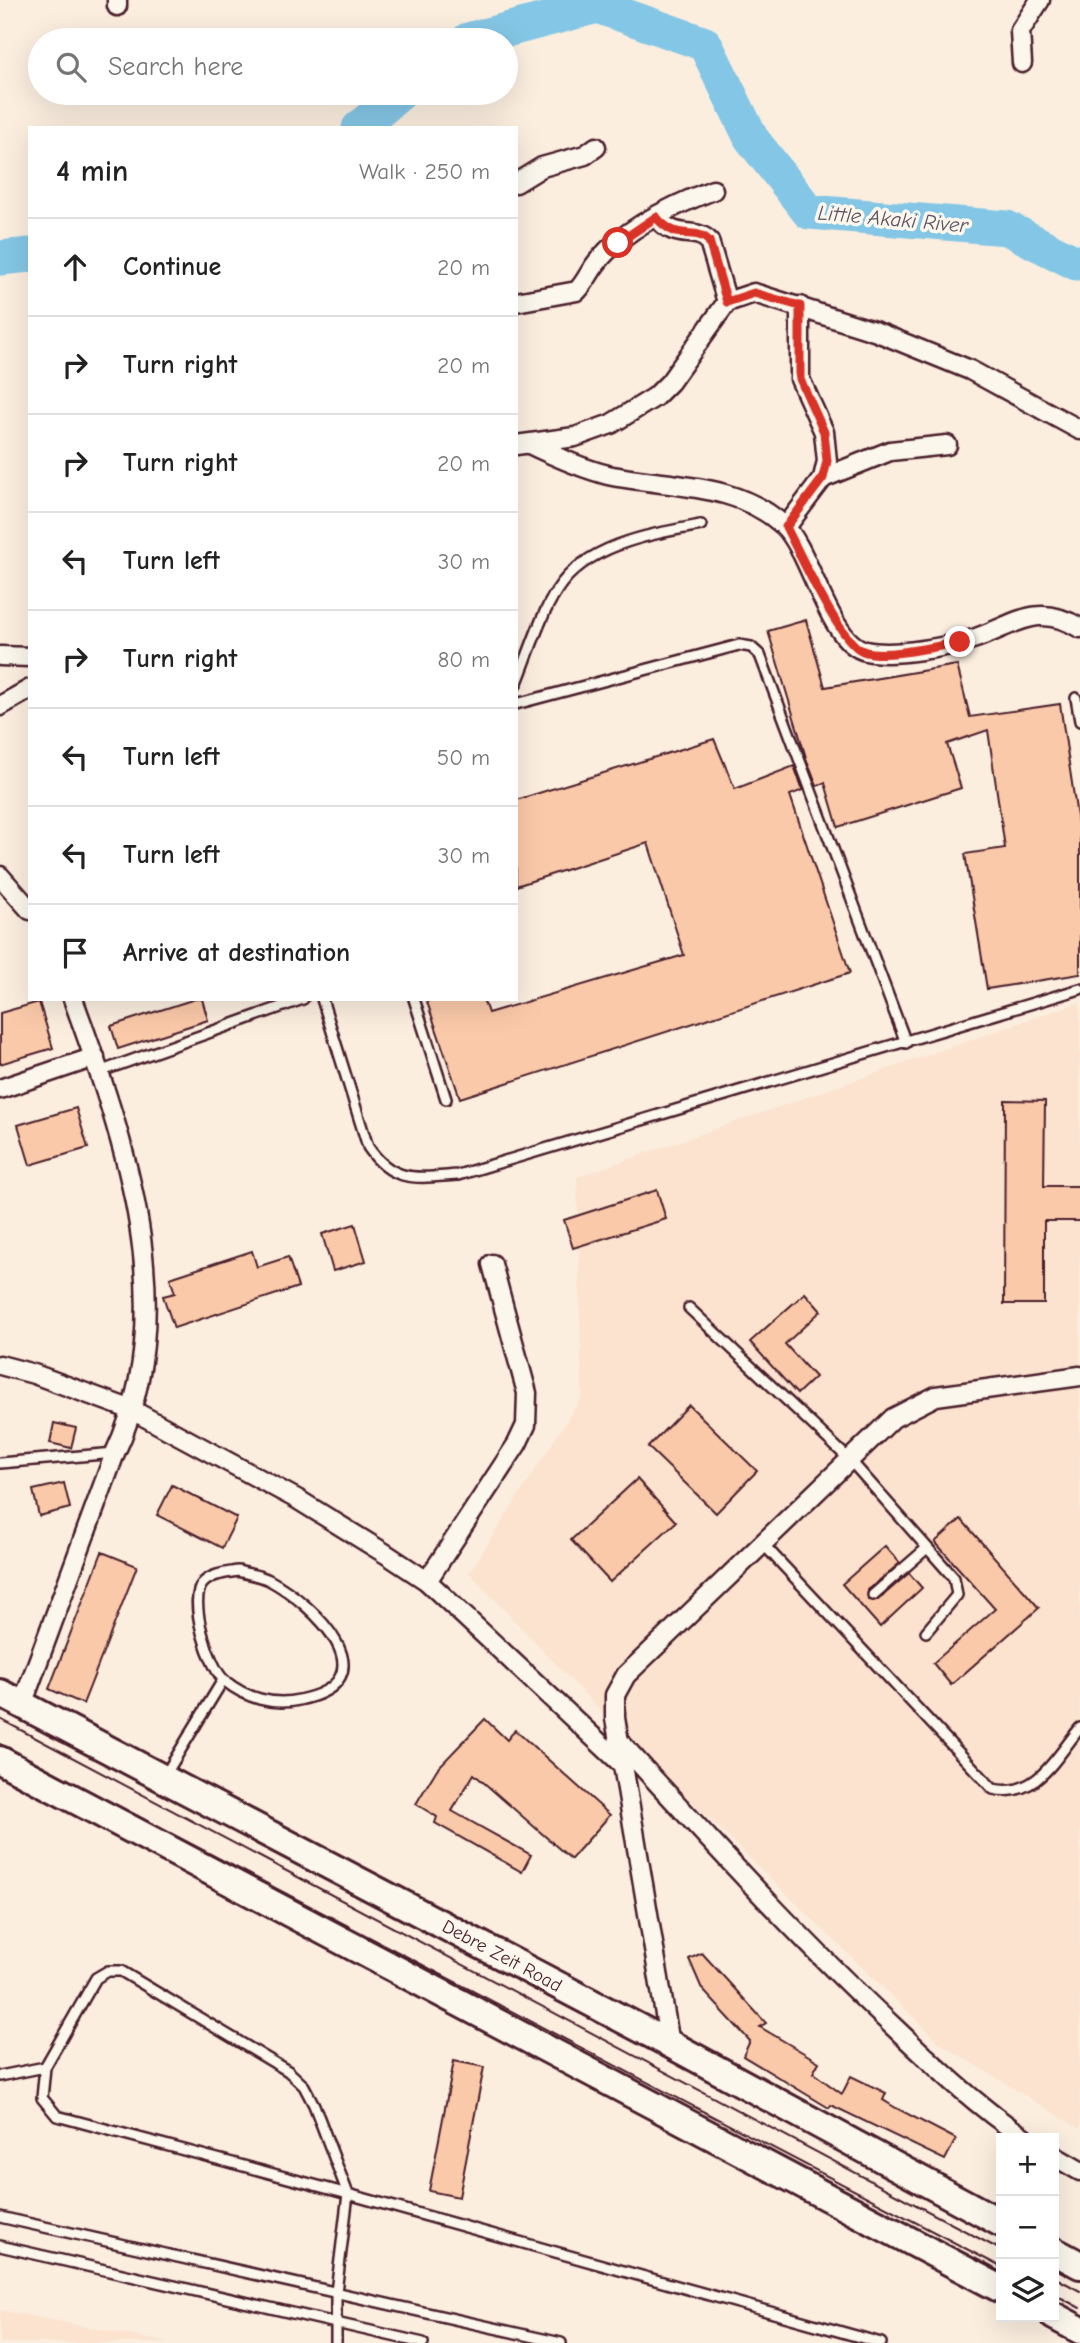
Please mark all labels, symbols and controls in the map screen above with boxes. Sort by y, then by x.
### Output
search box [28,28,518,105]
icon: search [52,48,90,86]
text: Search here [108,52,243,82]
text: 4 min [56,154,128,189]
text: Walk · 250 m [359,158,490,185]
water label: Little Akaki River [817,200,971,238]
route start [602,227,633,258]
icon: ahead [56,248,94,286]
text: Continue [123,252,221,282]
text: 20 m [437,254,490,281]
icon: right [56,346,94,384]
text: Turn right [123,350,237,380]
text: 20 m [437,352,490,379]
icon: right [56,444,94,482]
text: Turn right [123,448,237,478]
text: 20 m [437,450,490,477]
icon: left [56,542,94,580]
text: Turn left [123,546,220,576]
text: 30 m [438,548,490,575]
route end [944,626,975,657]
icon: right [56,640,94,678]
text: Turn right [123,644,237,674]
text: 80 m [437,646,490,673]
icon: left [56,738,94,776]
text: Turn left [123,742,220,772]
text: 50 m [437,744,490,771]
icon: left [56,836,94,874]
text: Turn left [123,840,220,870]
text: 30 m [438,842,490,869]
icon: arrive [56,934,94,972]
text: Arrive at destination [123,938,350,968]
street label: Debre Zeit Road [438,1915,566,1997]
map controls [996,2133,1059,2322]
button: + [996,2133,1059,2196]
button: − [996,2196,1059,2259]
button: layers [996,2259,1059,2322]

